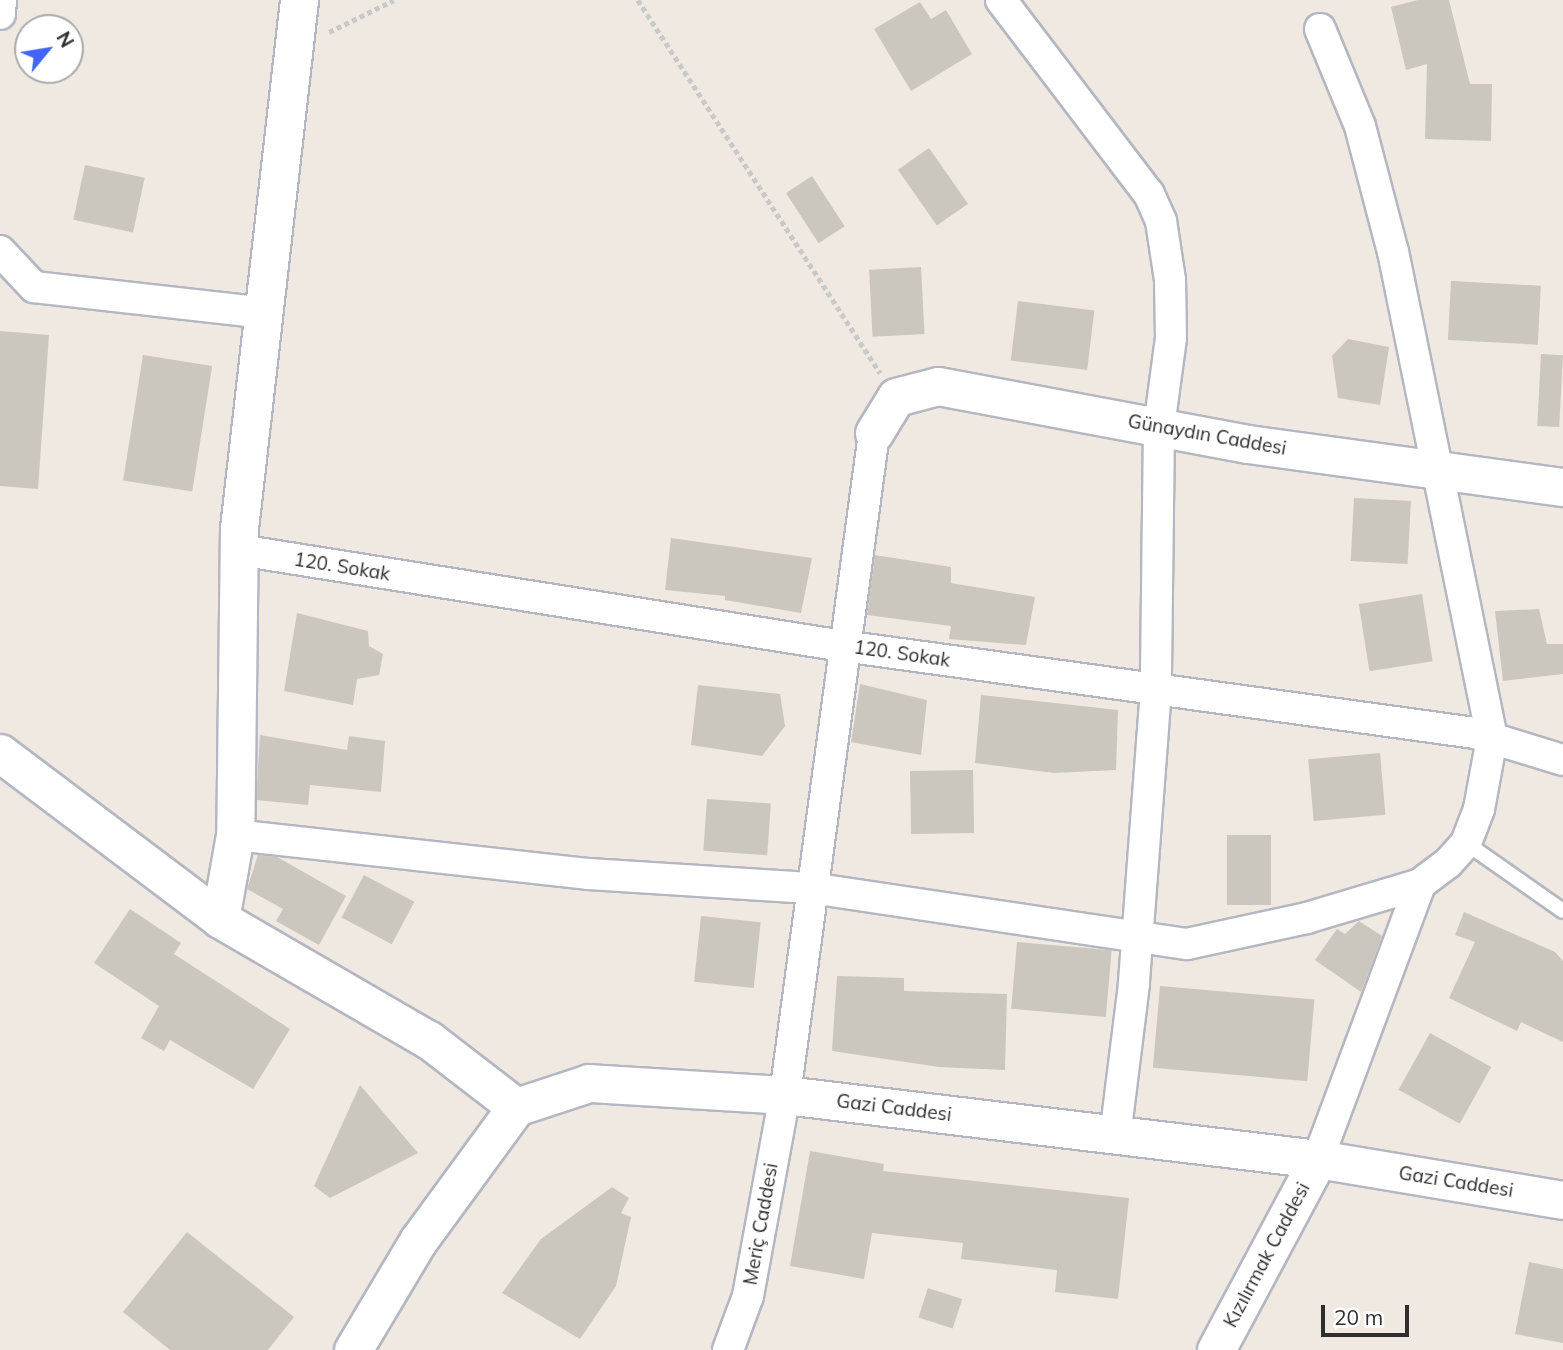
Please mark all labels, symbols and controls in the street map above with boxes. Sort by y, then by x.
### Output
north arrow [14,14,84,84]
text: N [51,27,79,52]
street label: Günaydın Caddesi [1126,410,1288,460]
street label: 120. Sokak [292,548,392,586]
street label: 120. Sokak [852,636,952,672]
street label: Gazi Caddesi [835,1090,953,1126]
street label: Meriç Caddesi [739,1161,783,1287]
street label: Gazi Caddesi [1397,1162,1515,1202]
street label: Kızılırmak Caddesi [1219,1179,1315,1331]
scale bar [1325,1290,1412,1334]
text: 20 m [1334,1304,1383,1330]

